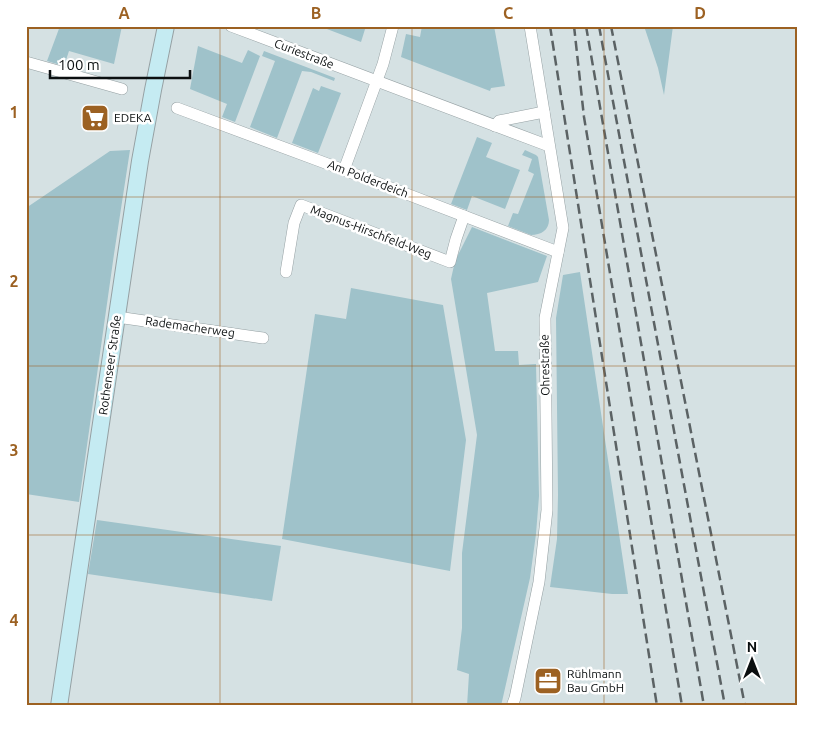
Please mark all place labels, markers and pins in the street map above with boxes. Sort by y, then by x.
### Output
supermarket icon: EDEKA [80,103,110,133]
place label: EDEKA [114,111,152,124]
office icon: Rühlmann Bau GmbH [533,666,563,696]
place label: Rühlmann Bau GmbH [567,667,624,694]

